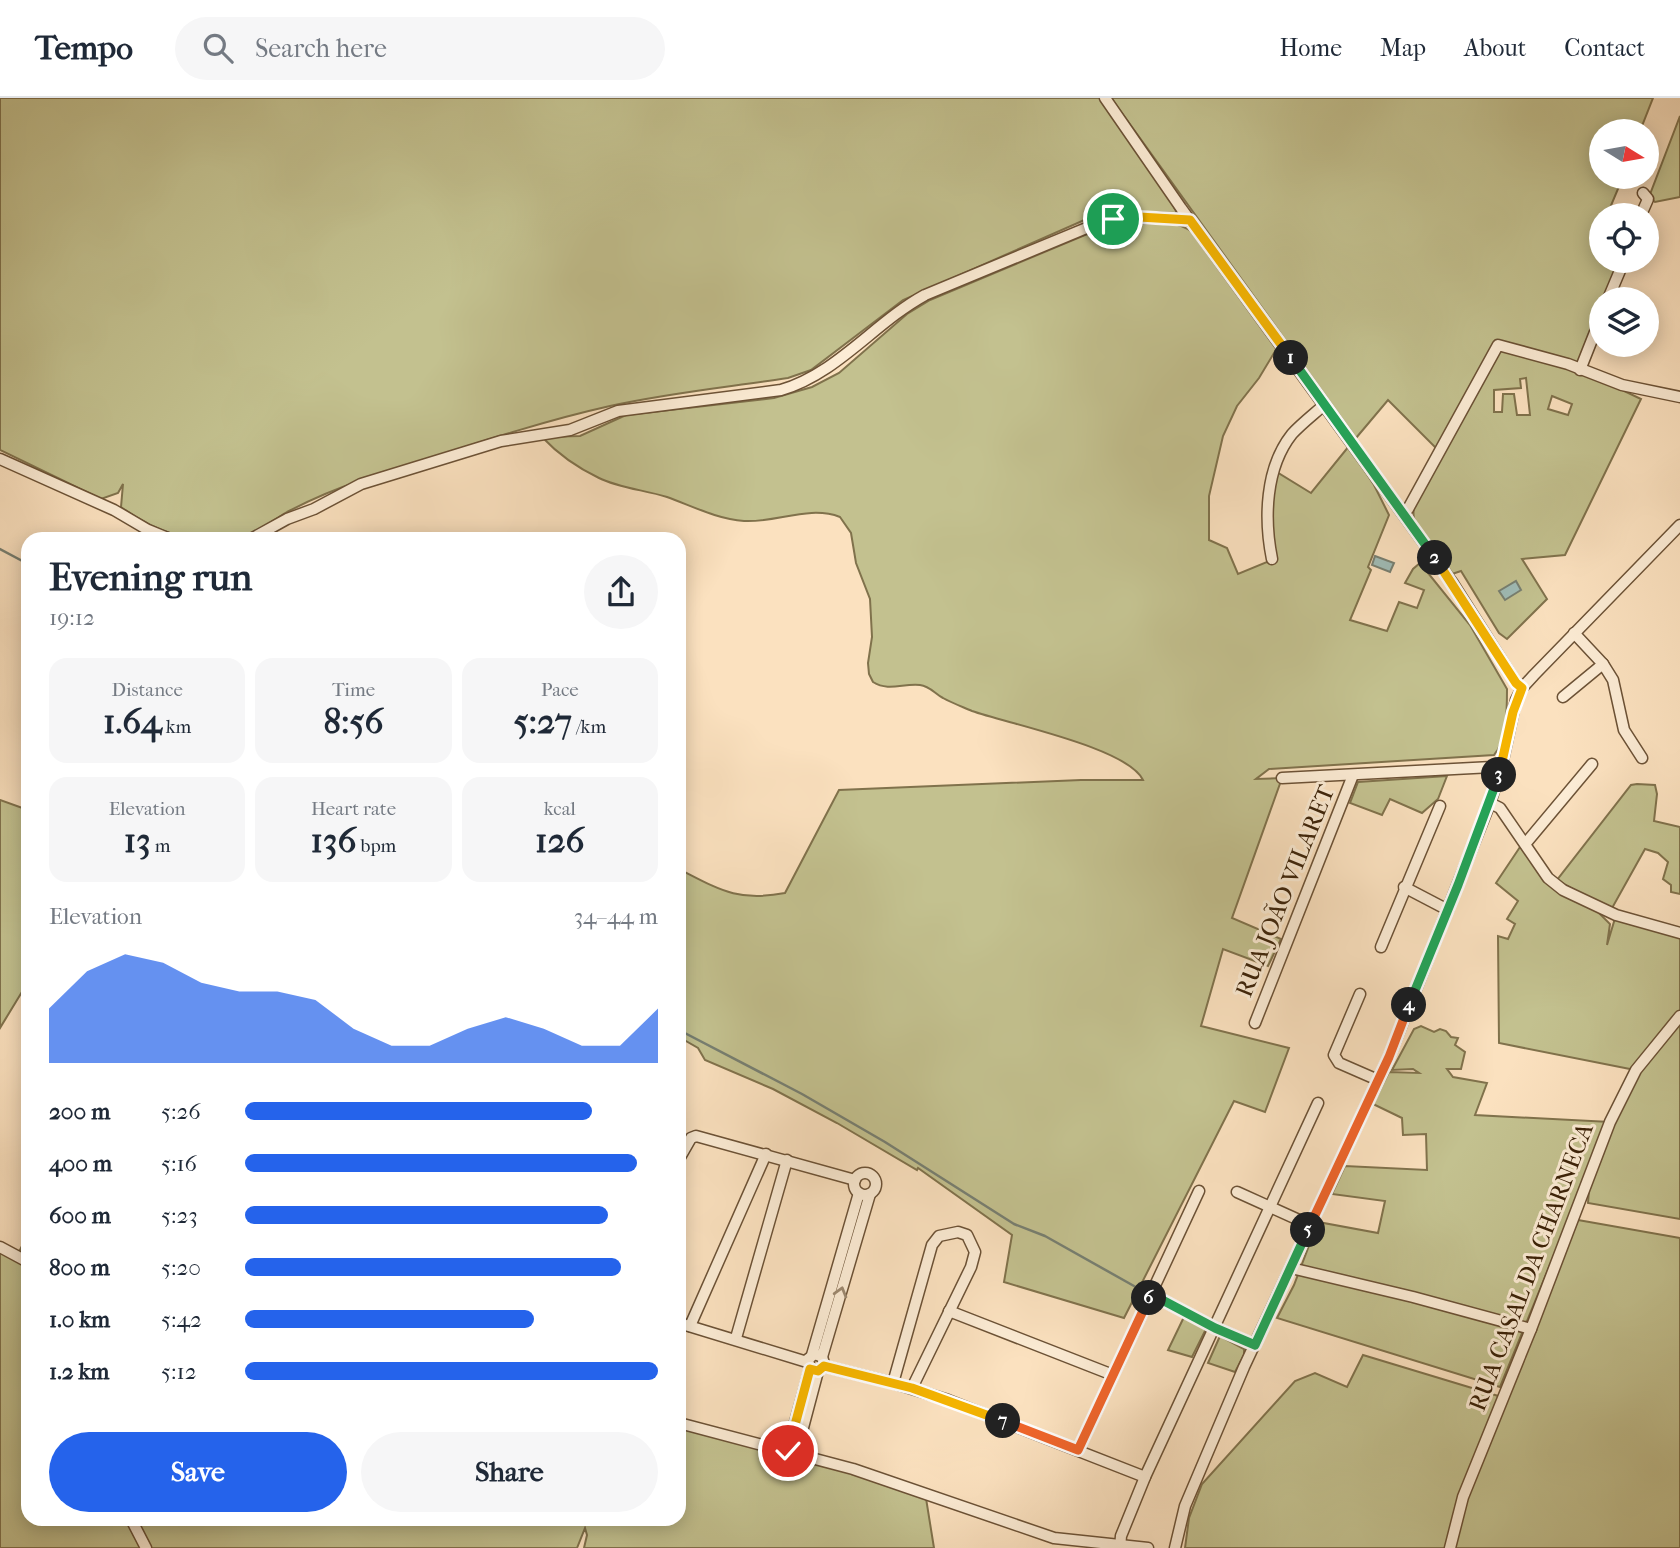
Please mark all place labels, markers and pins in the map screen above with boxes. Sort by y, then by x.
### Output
pin [1083,189,1143,249]
pin: 1 [1274,341,1308,376]
pin: 2 [1418,540,1452,575]
pin: 3 [1482,758,1516,792]
pin: 4 [1392,988,1426,1023]
pin: 5 [1290,1212,1326,1248]
pin: 6 [1132,1280,1166,1316]
pin: 7 [986,1404,1020,1438]
pin [758,1421,818,1481]

